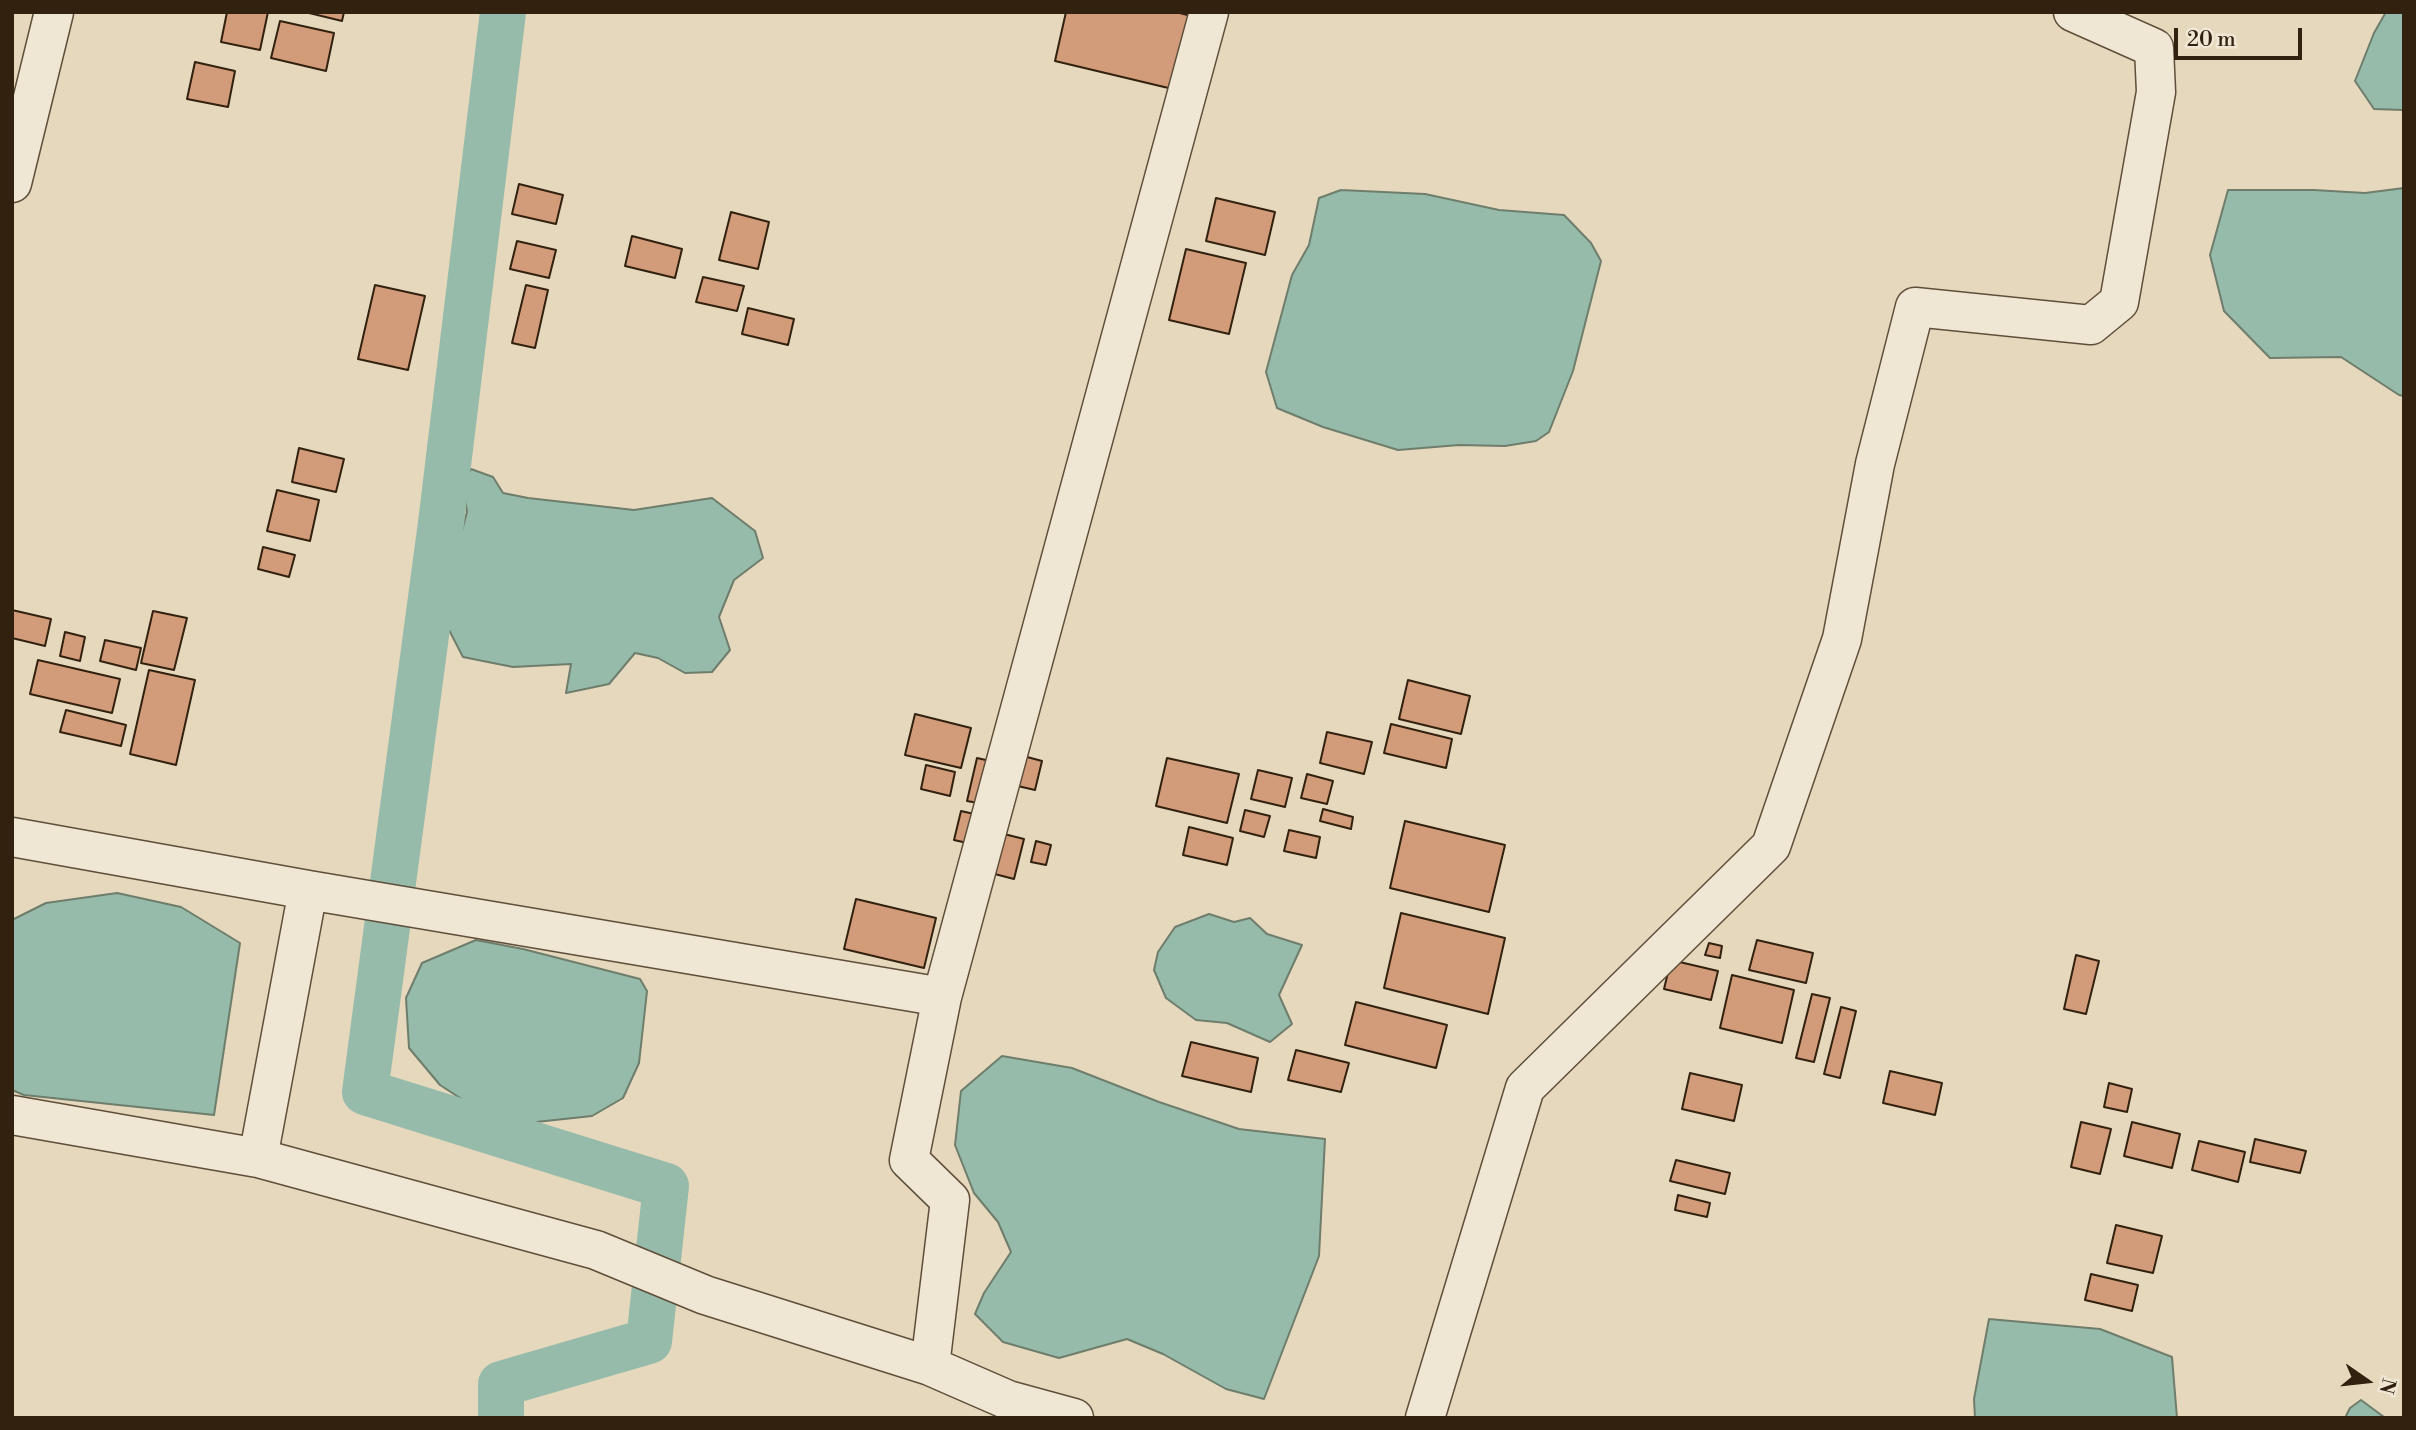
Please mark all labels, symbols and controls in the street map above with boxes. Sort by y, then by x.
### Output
scale bar [2178,14,2306,58]
text: 20 m [2187,27,2236,53]
north arrow [2332,1346,2402,1416]
text: N [2374,1376,2401,1396]

